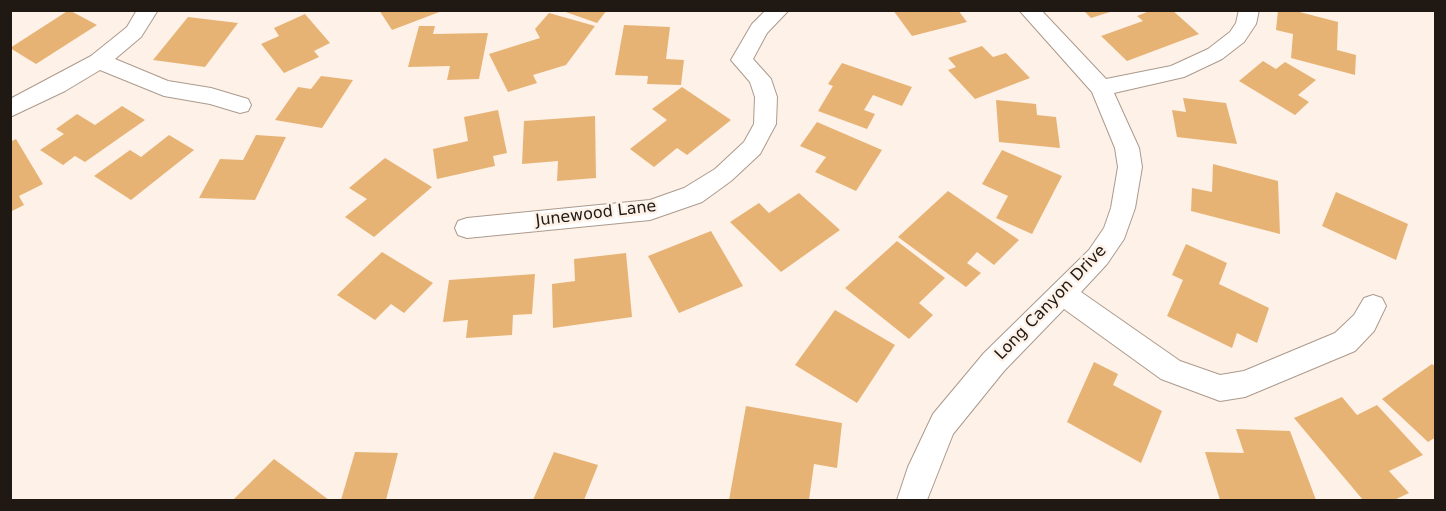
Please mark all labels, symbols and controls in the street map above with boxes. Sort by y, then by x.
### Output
street label: Junewood Lane [535,197,657,231]
street label: Long Canyon Drive [991,242,1111,364]

